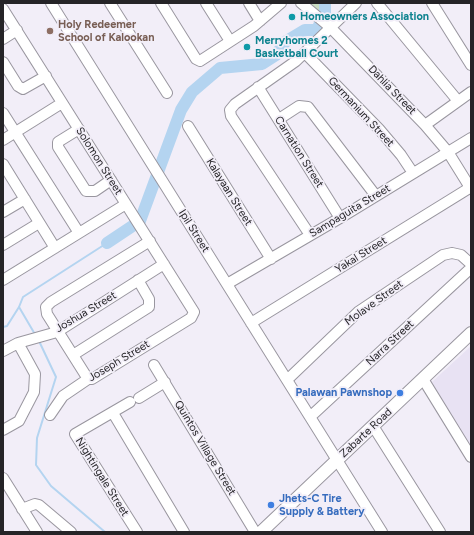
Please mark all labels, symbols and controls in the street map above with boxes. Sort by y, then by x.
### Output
place label: Homeowners Association [300,10,429,24]
marker: Homeowners Association [287,12,297,22]
place label: Holy Redeemer School of Kalookan [58,18,154,44]
marker: Holy Redeemer School of Kalookan [45,26,55,36]
place label: Merryhomes 2 Basketball Court [255,34,339,60]
marker: Merryhomes 2 Basketball Court [242,42,252,52]
street label: Dahlia Street [365,63,419,117]
street label: Germanium Street [325,74,397,150]
street label: Carnation Street [272,114,326,190]
street label: Solomon Street [73,125,125,197]
street label: Kalayaan Street [203,156,255,228]
street label: Sampaguita Street [307,182,393,240]
street label: Ipil Street [176,207,212,255]
street label: Yakal Street [333,234,389,276]
street label: Molave Street [342,277,406,329]
street label: Joshua Street [53,289,119,335]
street label: Narra Street [363,317,417,369]
street label: Joseph Street [86,337,152,385]
place label: Palawan Pawnshop [295,386,392,400]
marker: Palawan Pawnshop [395,388,405,398]
street label: Quintos Village Street [171,398,239,498]
street label: Zabarte Road [337,405,395,461]
street label: Nightingale Street [72,435,132,519]
place label: Jhets-C Tire Supply & Battery [279,492,364,518]
marker: Jhets-C Tire Supply & Battery [266,500,276,510]

